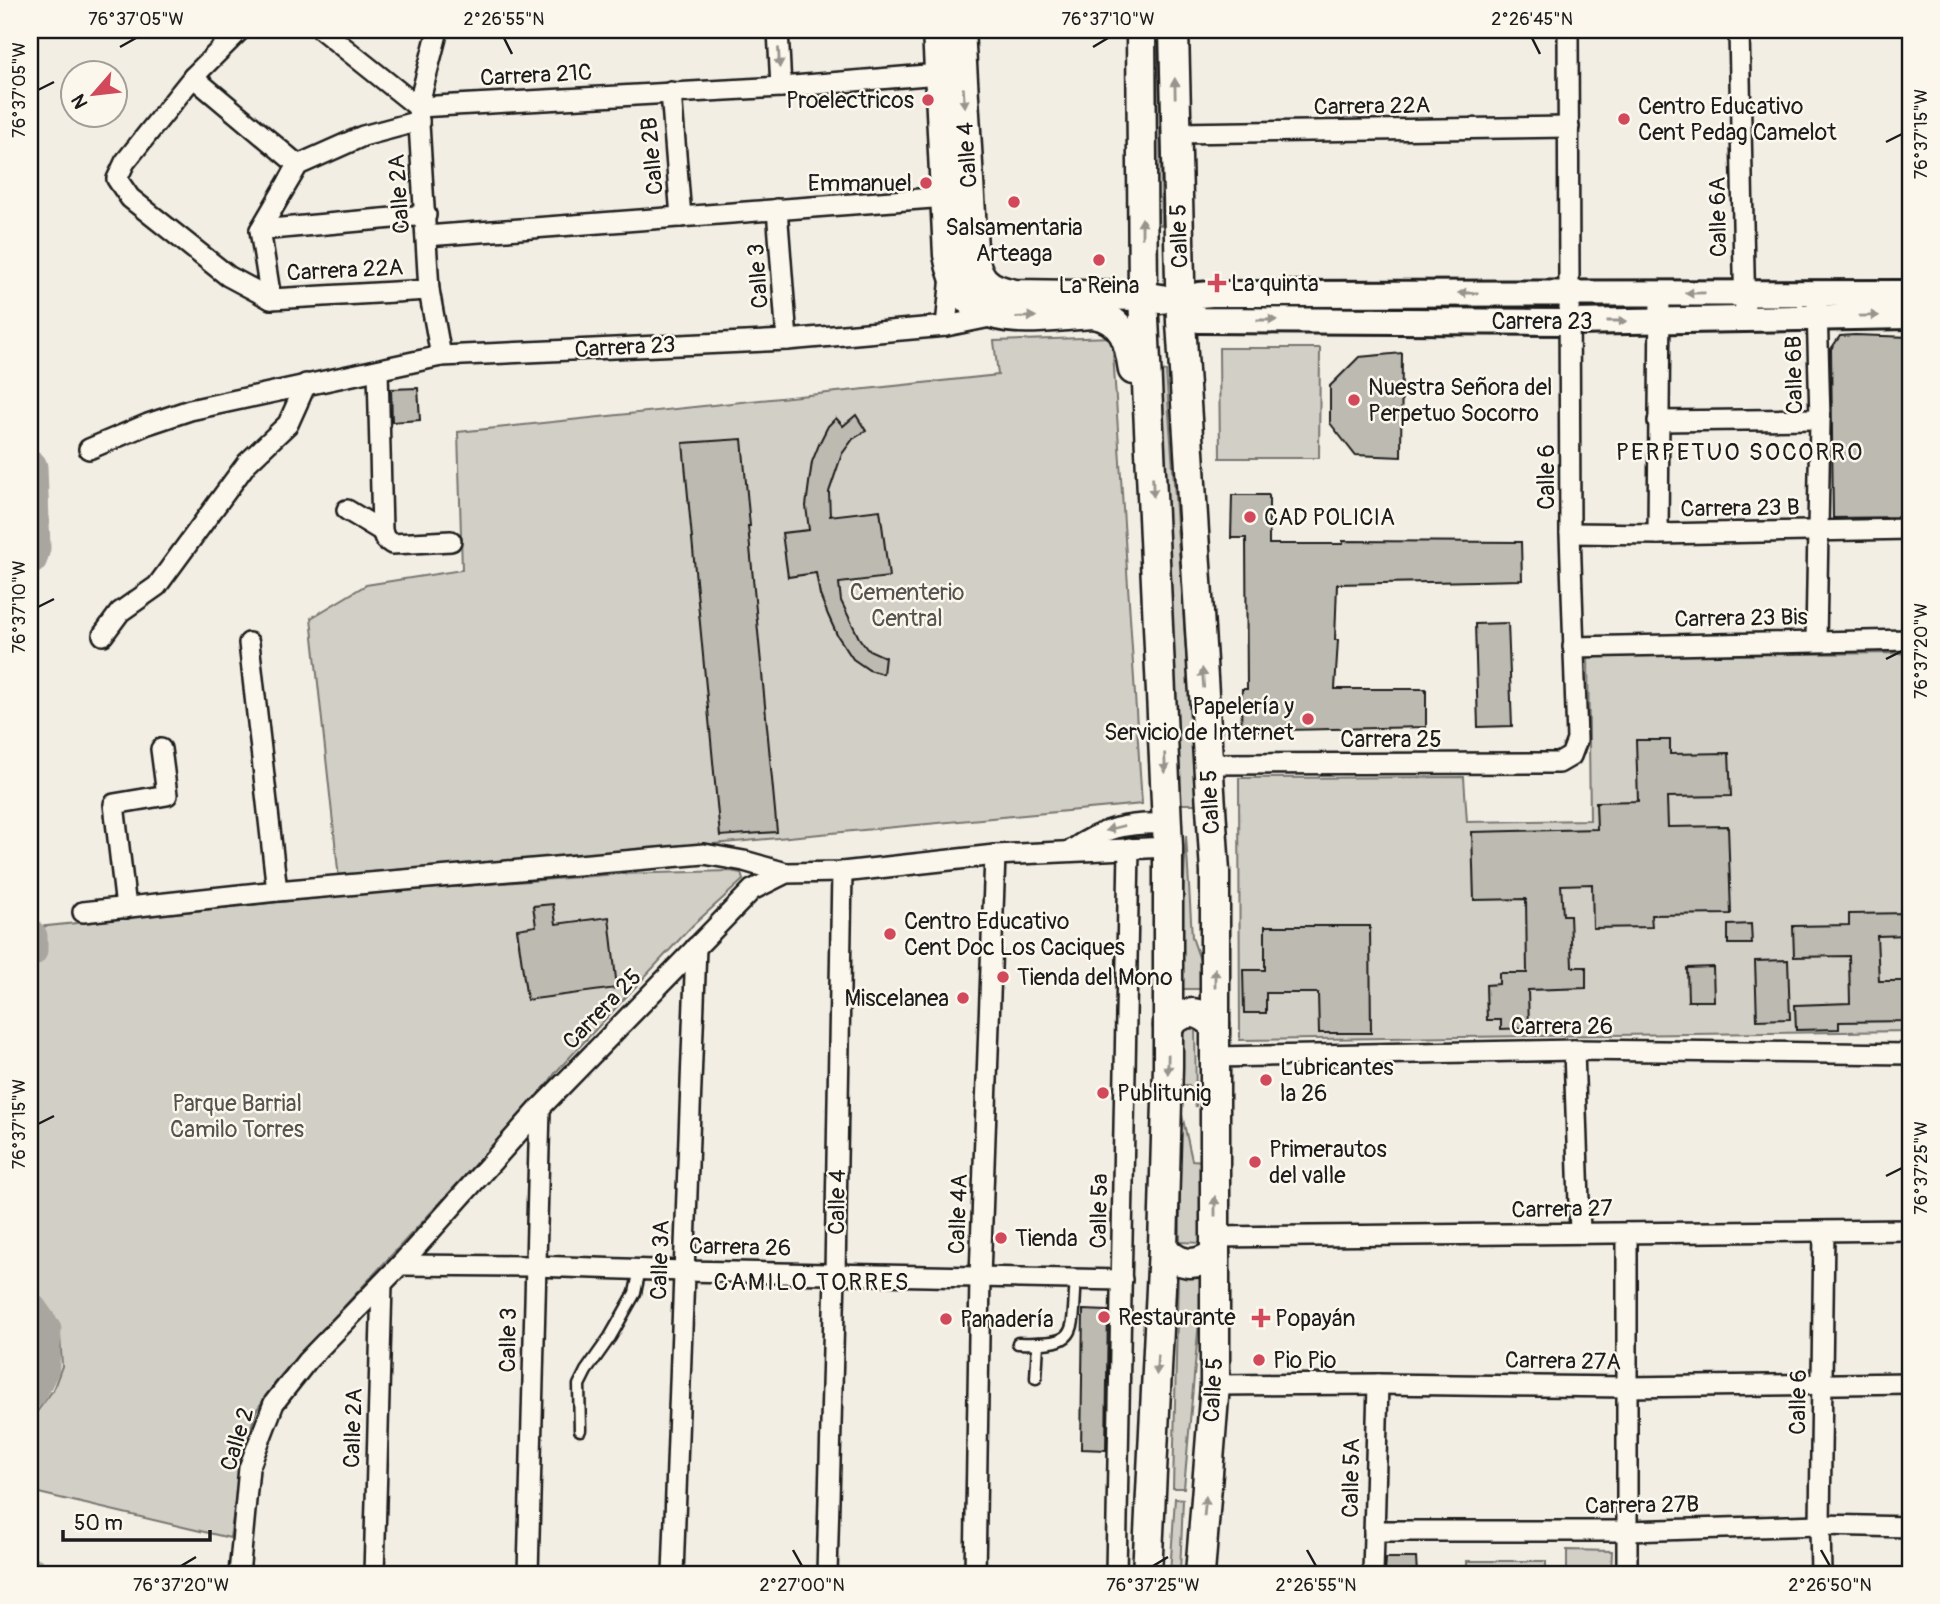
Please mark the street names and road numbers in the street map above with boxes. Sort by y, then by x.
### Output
street label: Carrera 21C [479,58,593,92]
street label: Carrera 22A [1313,90,1431,122]
street label: Calle 2B [634,116,670,196]
street label: Calle 4 [950,121,984,189]
street label: Calle 2A [382,153,416,235]
street label: Calle 6A [1703,176,1733,257]
street label: Calle 5 [1163,203,1195,269]
street label: Calle 3 [741,243,775,309]
street label: Carrera 22A [286,252,404,288]
street label: Carrera 23 [1491,307,1593,336]
street label: Carrera 23 [574,330,676,364]
street label: Calle 6B [1779,335,1809,415]
street label: Calle 6 [1532,444,1561,510]
street label: Carrera 23 B [1680,492,1800,524]
street label: Carrera 23 Bis [1674,602,1808,634]
street label: Carrera 25 [1340,725,1442,754]
street label: Calle 5 [1194,769,1226,835]
street label: Carrera 25 [556,962,648,1056]
street label: Carrera 26 [1511,1012,1613,1041]
street label: Calle 4 [822,1169,852,1235]
street label: Calle 4A [942,1173,974,1255]
street label: Calle 5ª [1084,1173,1114,1249]
street label: Carrera 27 [1511,1194,1613,1224]
street label: Calle 3A [644,1219,676,1300]
street label: Carrera 26 [689,1232,791,1262]
street label: Calle 3 [493,1307,523,1373]
street label: Carrera 27A [1505,1345,1621,1377]
street label: Calle 5 [1197,1357,1229,1423]
street label: Calle 6 [1783,1369,1813,1435]
street label: Calle 2A [337,1387,369,1468]
street label: Calle 2 [214,1404,260,1474]
street label: Calle 5A [1336,1438,1366,1518]
street label: Carrera 27B [1585,1490,1699,1520]

